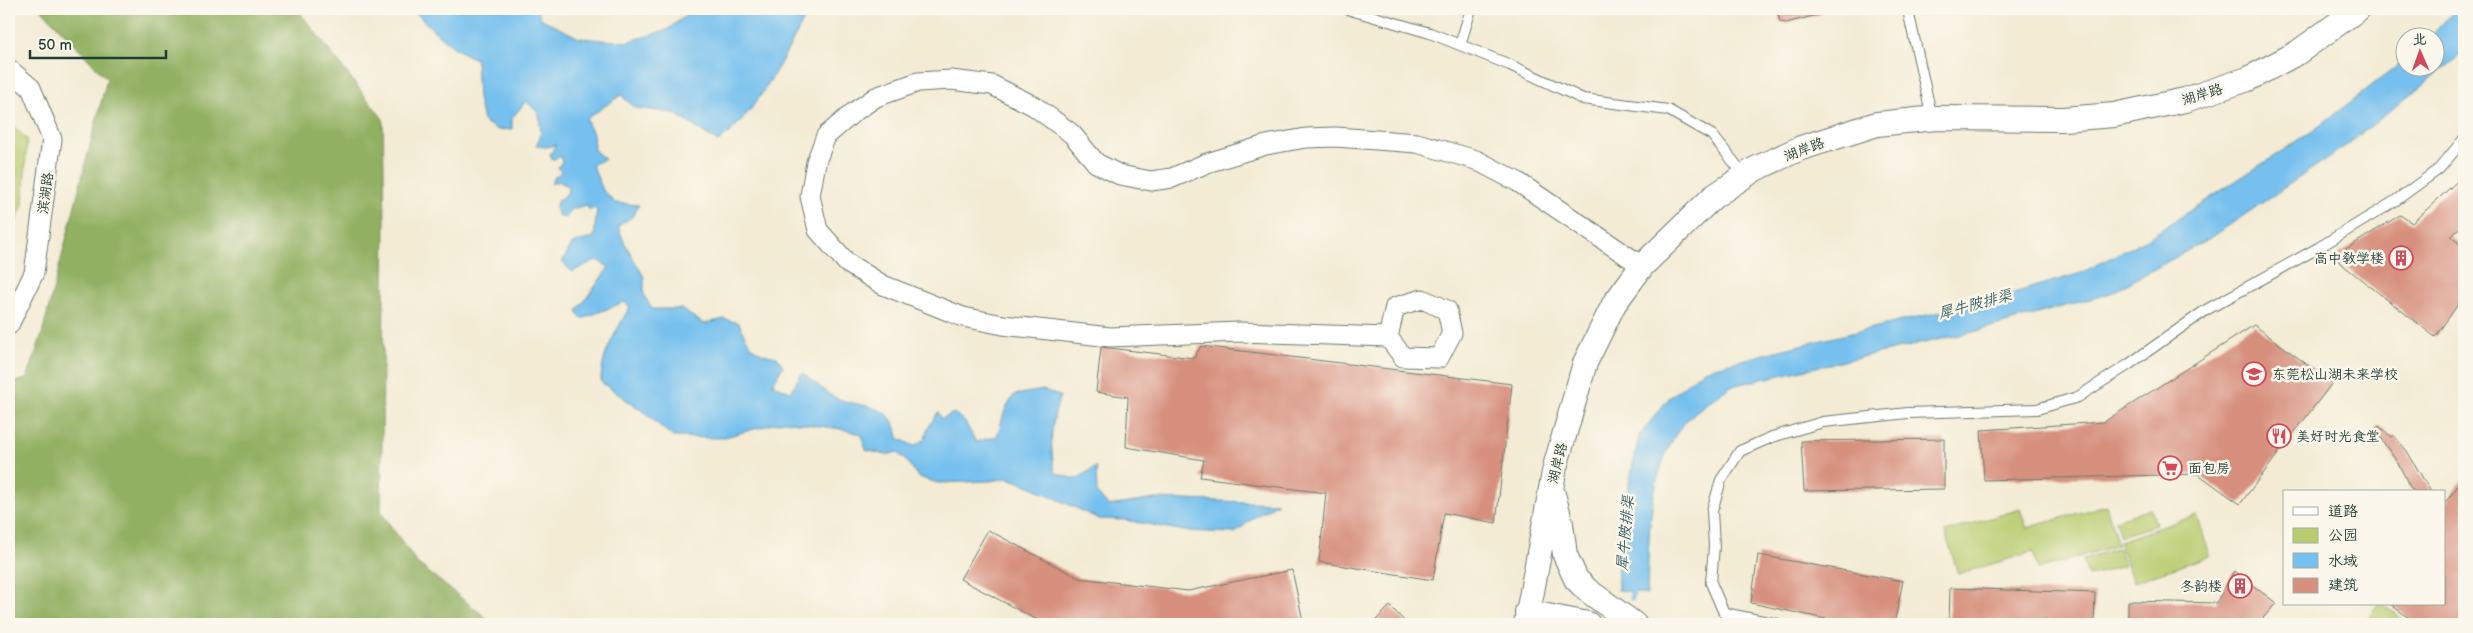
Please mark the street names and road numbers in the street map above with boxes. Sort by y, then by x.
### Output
street label: 湖岸路 [2180,80,2225,109]
street label: 湖岸路 [1782,134,1827,165]
street label: 滨湖路 [34,171,57,215]
street label: 湖岸路 [1544,441,1571,486]

